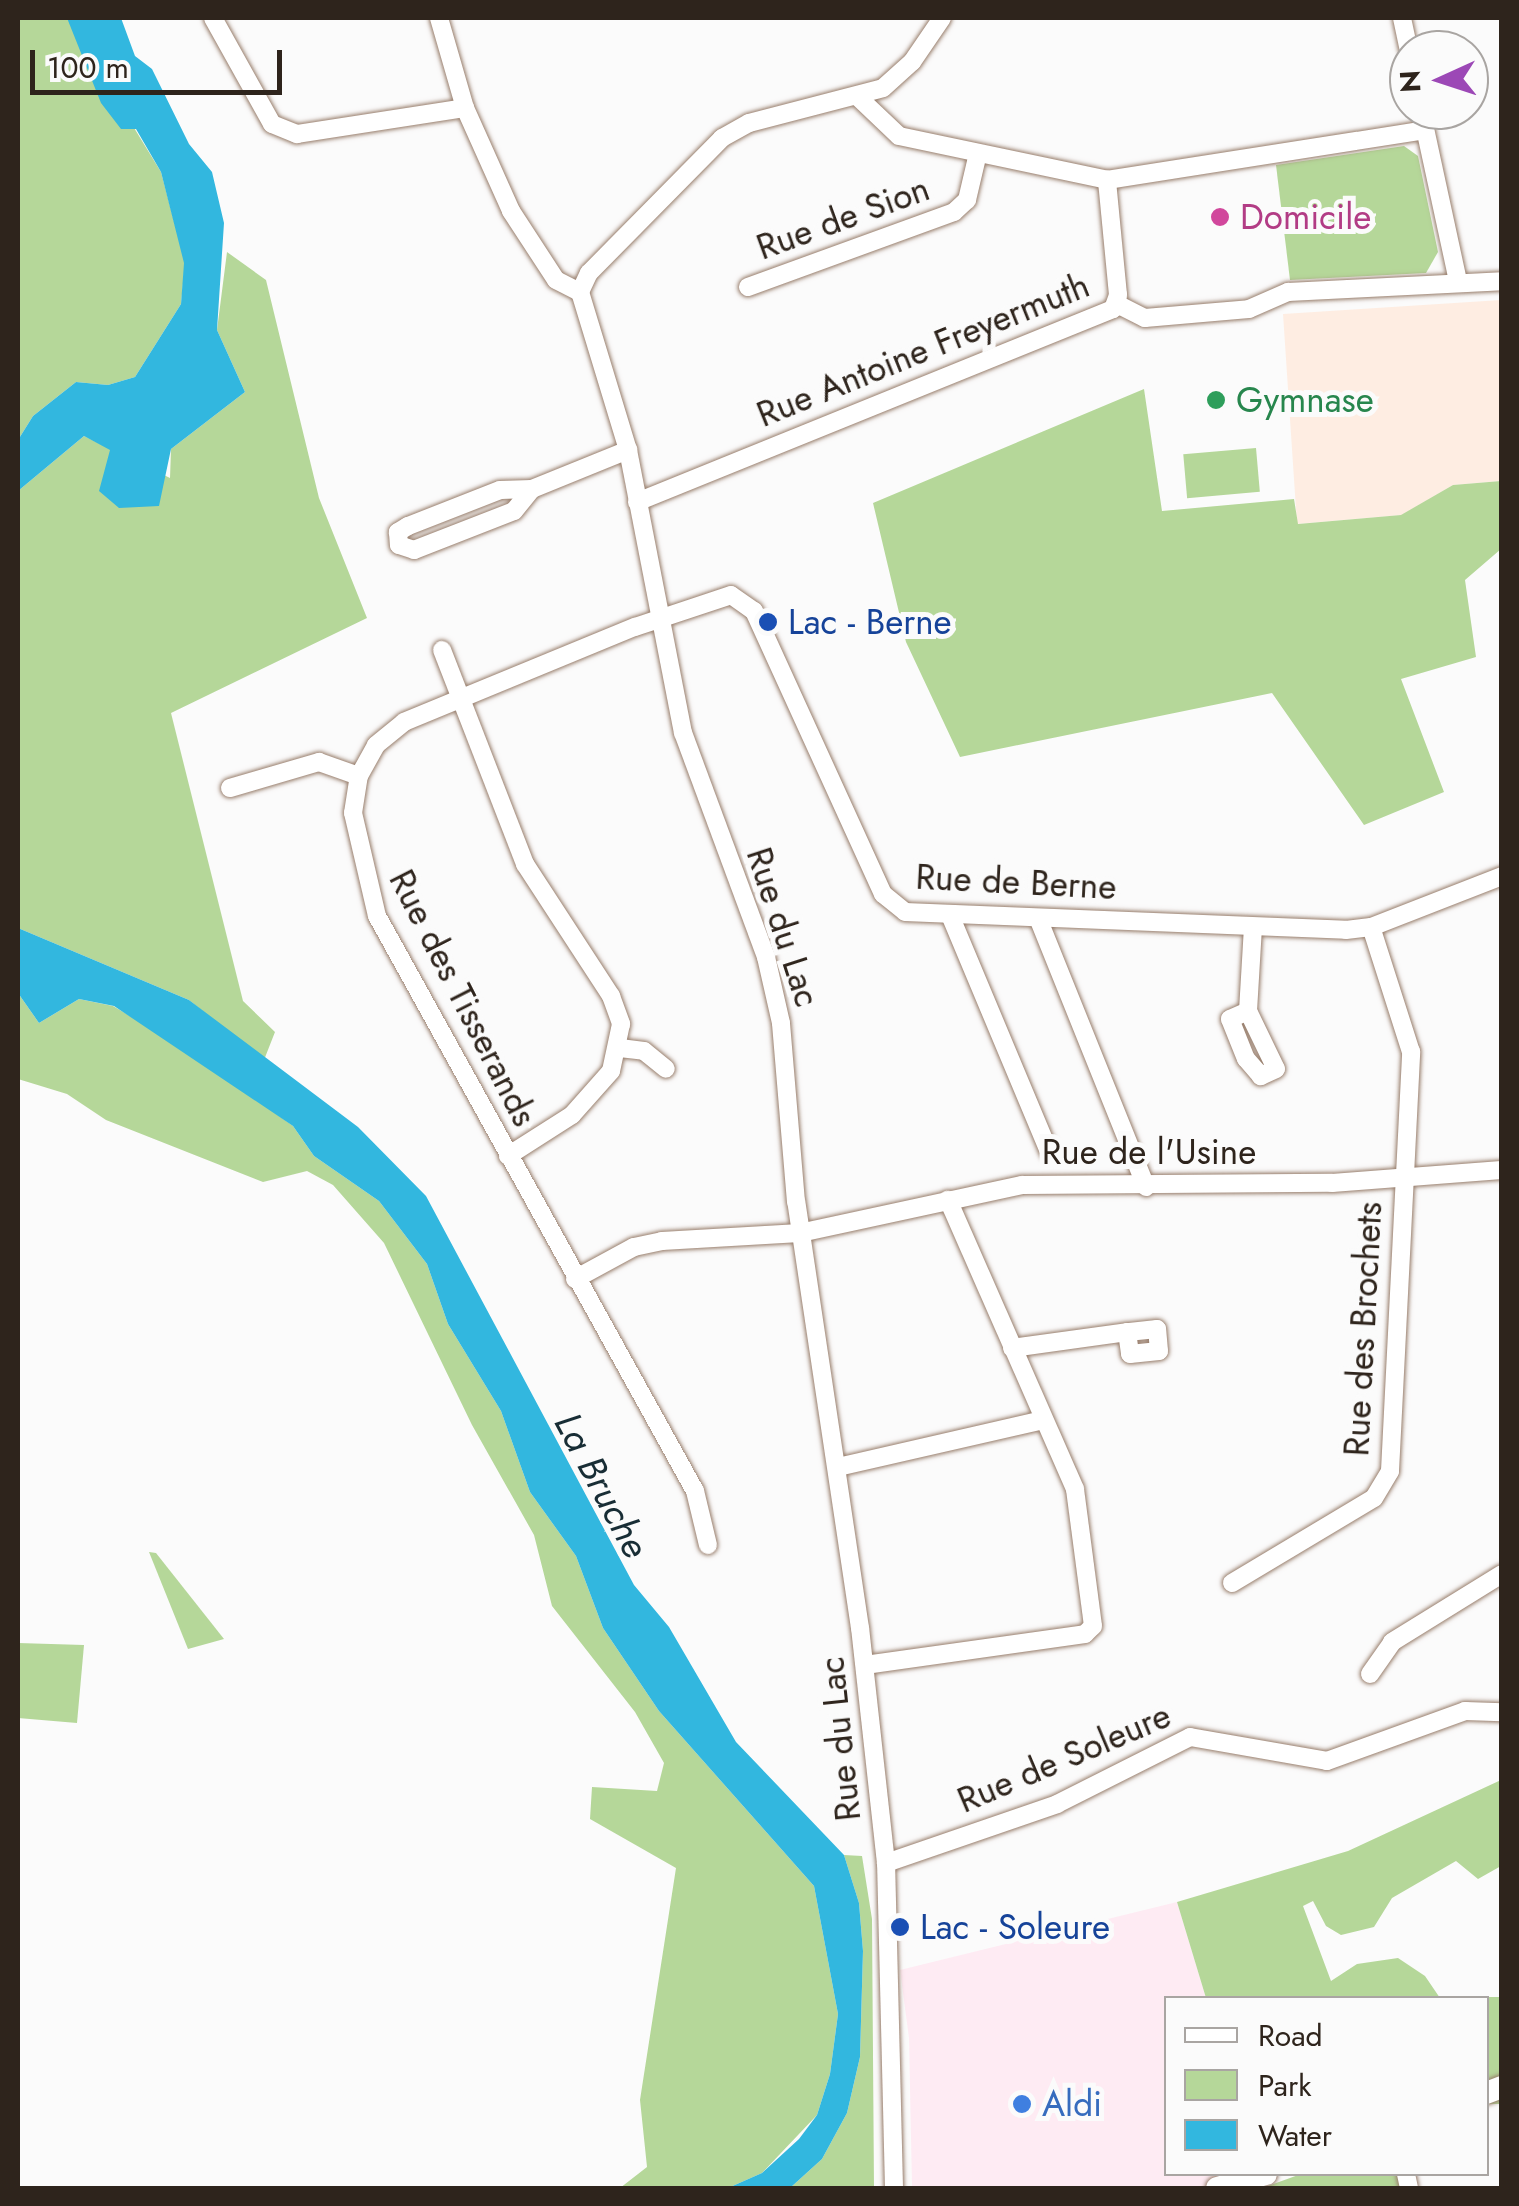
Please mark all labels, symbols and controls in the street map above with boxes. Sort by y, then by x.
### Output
scale bar [35,30,288,92]
north arrow [1389,30,1489,130]
text: 100 m [47,46,129,89]
text: N [1389,69,1432,94]
street label: Rue de Sion [751,167,935,269]
place label: Domicile [1240,196,1371,238]
marker: Domicile [1209,206,1231,228]
street label: Rue Antoine Freyermuth [751,264,1095,436]
place label: Gymnase [1236,379,1374,421]
marker: Gymnase [1205,389,1227,411]
place label: Lac - Berne [788,601,952,643]
marker: Lac - Berne [757,611,779,633]
street label: Rue du Lac [738,842,828,1012]
street label: Rue de Berne [915,856,1117,908]
street label: Rue des Tisserands [380,863,546,1133]
street label: Rue de l'Usine [1042,1131,1256,1173]
street label: Rue des Brochets [1335,1201,1391,1457]
water label: La Bruche [545,1405,659,1565]
street label: Rue du Lac [811,1655,869,1823]
street label: Rue de Soleure [951,1694,1177,1822]
place label: Lac - Soleure [920,1906,1110,1948]
marker: Lac - Soleure [889,1916,911,1938]
legend [1164,1996,1489,2176]
text: Road [1258,2014,1323,2057]
text: Park [1258,2064,1311,2107]
place label: Aldi [1042,2083,1102,2125]
marker: Aldi [1011,2093,1033,2115]
text: Water [1258,2114,1332,2157]

